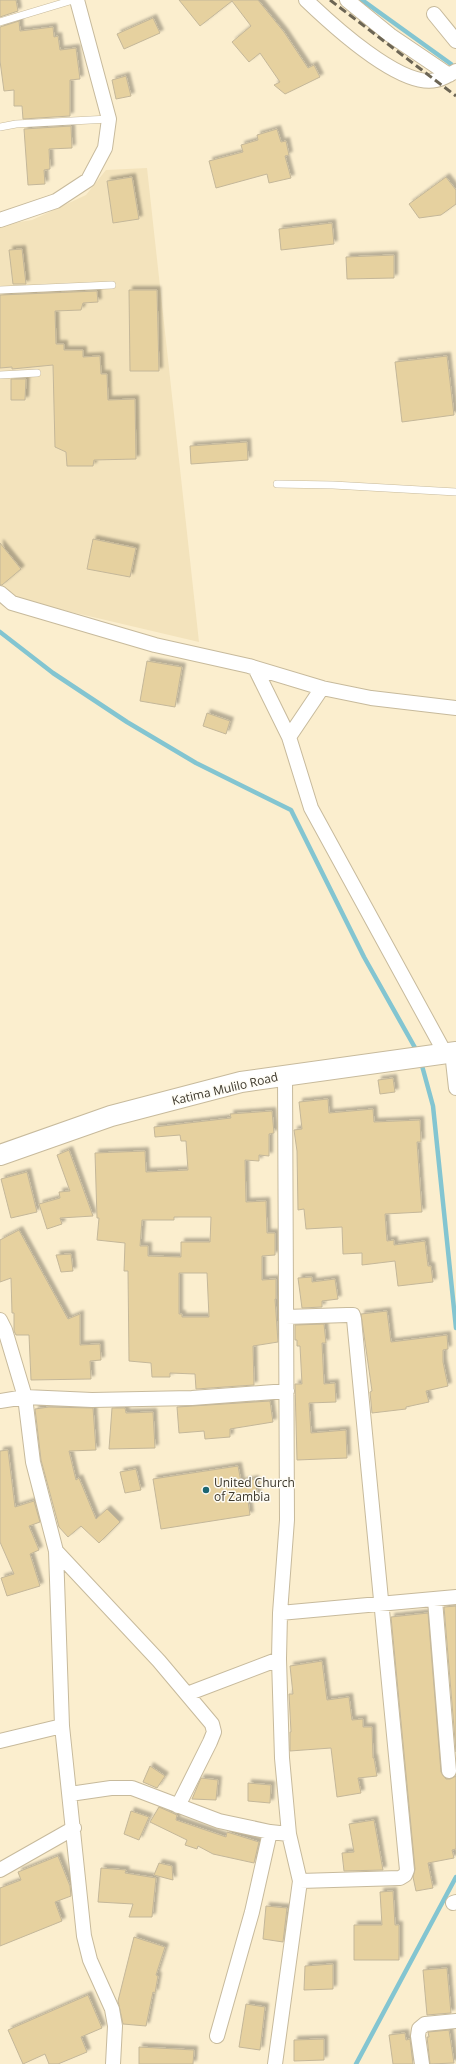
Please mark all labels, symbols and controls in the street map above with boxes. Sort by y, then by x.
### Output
street label: Katima Mulilo Road [170,1068,280,1109]
place label: United Church of Zambia [214,1474,295,1505]
marker: United Church of Zambia [201,1485,211,1495]

